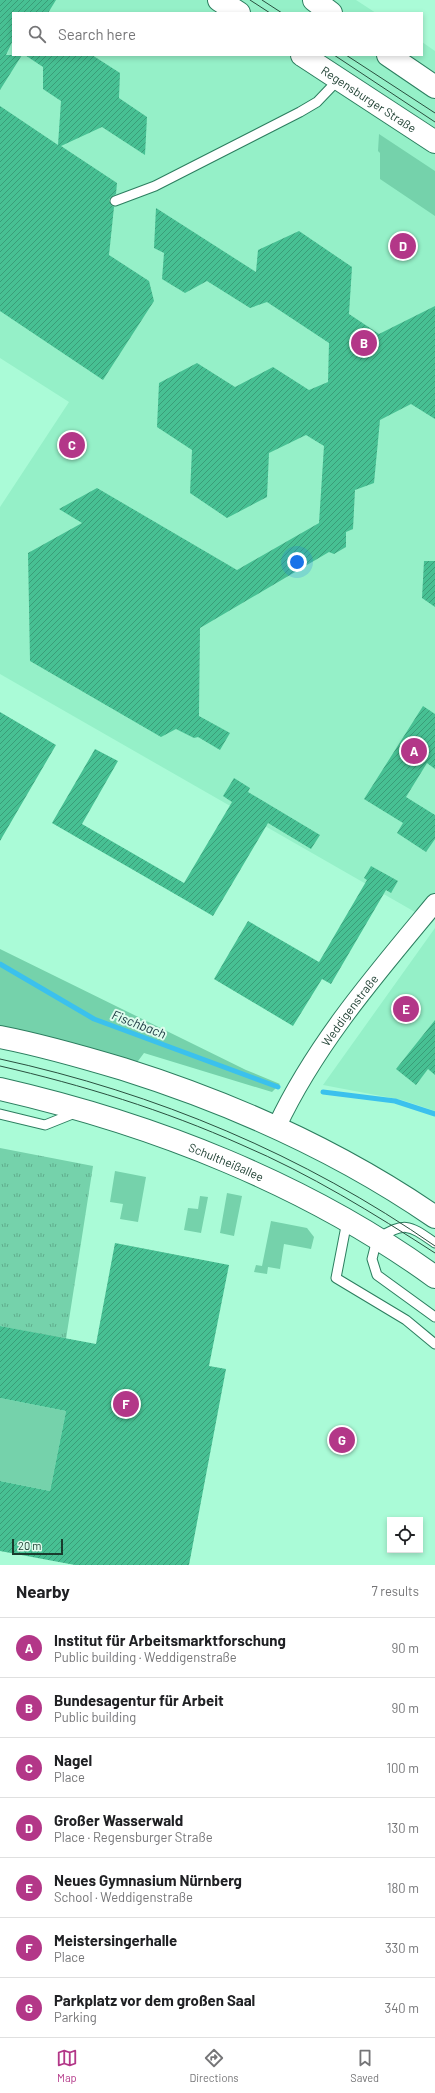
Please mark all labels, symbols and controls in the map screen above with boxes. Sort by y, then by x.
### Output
search box [12,12,423,56]
icon: search [26,23,48,45]
text: Search here [58,25,136,43]
street label: Regensburger Straße [319,63,419,135]
pin: D [390,231,416,261]
pin: B [351,328,377,358]
pin: C [59,430,85,460]
your location [287,552,307,572]
pin: A [401,736,427,766]
street label: Weddigenstraße [318,971,381,1048]
pin: E [393,994,419,1024]
water label: Fischbach [110,1006,169,1042]
street label: Schultheißallee [187,1140,266,1184]
pin: F [113,1389,139,1419]
pin: G [329,1425,355,1455]
map controls [387,1517,423,1553]
button: locate [387,1517,423,1553]
scale bar [12,1537,63,1556]
text: 20 m [18,1539,41,1552]
text: Nearby [16,1581,70,1601]
text: 7 results [372,1583,419,1599]
text: Institut für Arbeitsmarktforschung [54,1631,286,1649]
text: A [25,1640,33,1656]
text: 90 m [392,1640,419,1656]
text: Public building · Weddigenstraße [54,1649,237,1665]
text: Bundesagentur für Arbeit [54,1691,224,1709]
text: B [25,1700,33,1716]
text: 90 m [392,1700,419,1716]
text: Public building [54,1709,136,1725]
text: Nagel [54,1751,92,1769]
text: C [25,1760,33,1776]
text: 100 m [386,1760,419,1776]
text: Place [54,1769,85,1785]
text: Großer Wasserwald [54,1811,183,1829]
text: D [25,1820,33,1836]
text: 130 m [387,1820,419,1836]
text: Place · Regensburger Straße [54,1829,213,1845]
text: Neues Gymnasium Nürnberg [54,1871,242,1889]
text: E [25,1880,33,1896]
text: 180 m [387,1880,419,1896]
text: School · Weddigenstraße [54,1889,193,1905]
text: Meistersingerhalle [54,1931,177,1949]
text: F [25,1940,33,1956]
text: 330 m [385,1940,419,1956]
text: Place [54,1949,85,1965]
text: Parkplatz vor dem großen Saal [54,1991,255,2009]
text: G [25,2000,33,2016]
text: 340 m [384,2000,419,2016]
text: Parking [54,2009,97,2025]
tab: Map [56,2047,78,2084]
tab: Directions [189,2047,239,2084]
tab: Saved [350,2047,379,2084]

